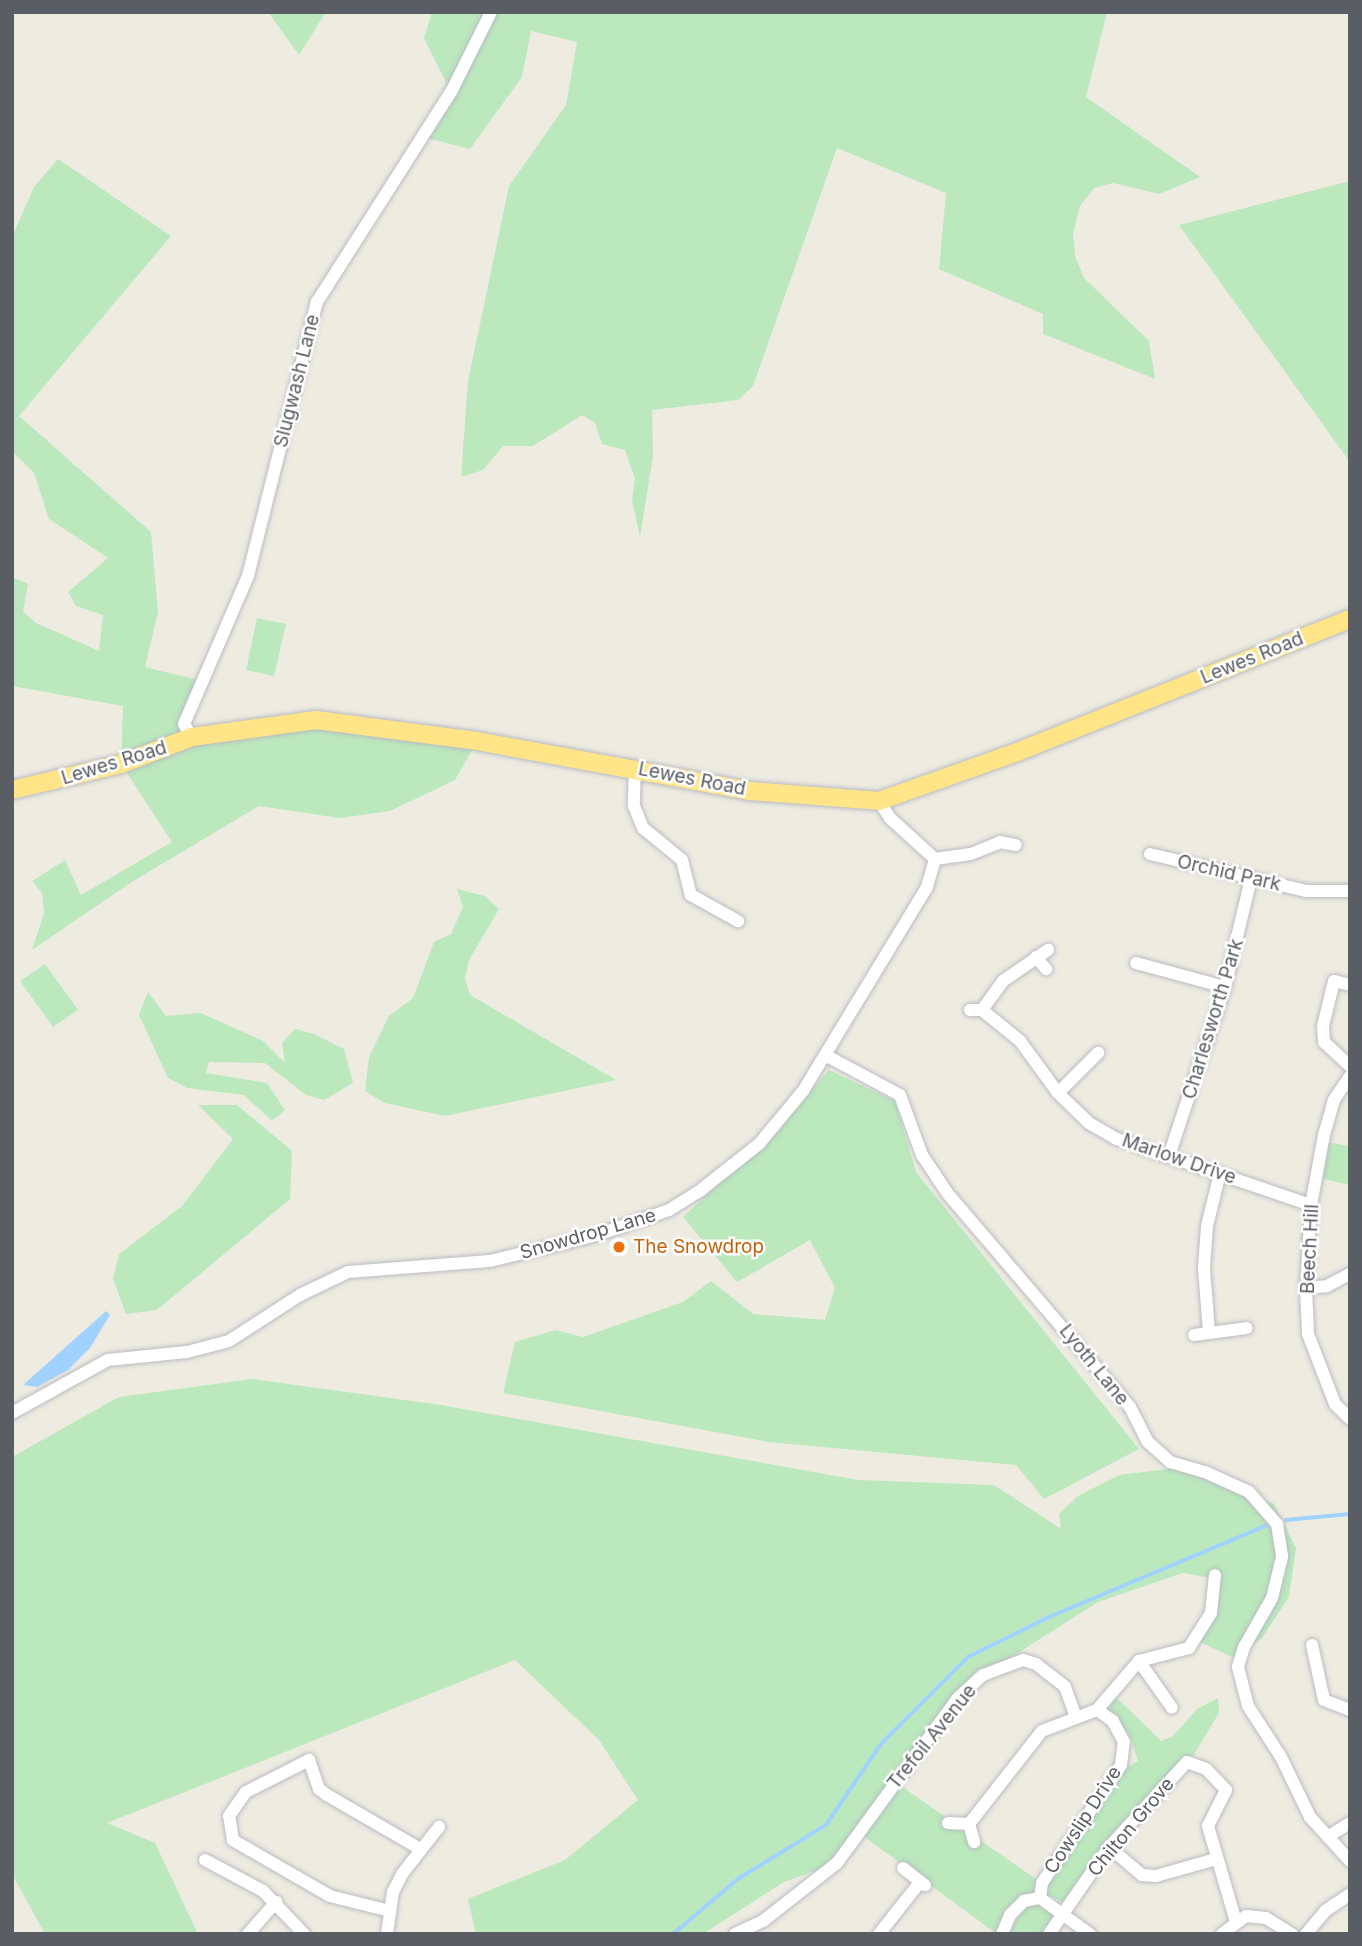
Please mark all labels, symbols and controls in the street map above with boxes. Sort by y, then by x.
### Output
street label: Slugwash Lane [269,312,325,450]
street label: Lewes Road [1197,627,1307,689]
street label: Lewes Road [59,736,169,790]
street label: Lewes Road [636,757,748,801]
street label: Orchid Park [1175,850,1283,896]
street label: Charlesworth Park [1178,936,1248,1102]
street label: Marlow Drive [1119,1129,1239,1189]
street label: Beech Hill [1296,1203,1324,1295]
street label: Snowdrop Lane [517,1204,659,1264]
place label: The Snowdrop [633,1236,764,1258]
marker: The Snowdrop [611,1239,627,1255]
street label: Lyoth Lane [1054,1320,1134,1410]
street label: Trefoil Avenue [883,1680,981,1794]
street label: Cowslip Drive [1040,1762,1126,1878]
street label: Chilton Grove [1083,1773,1179,1881]

